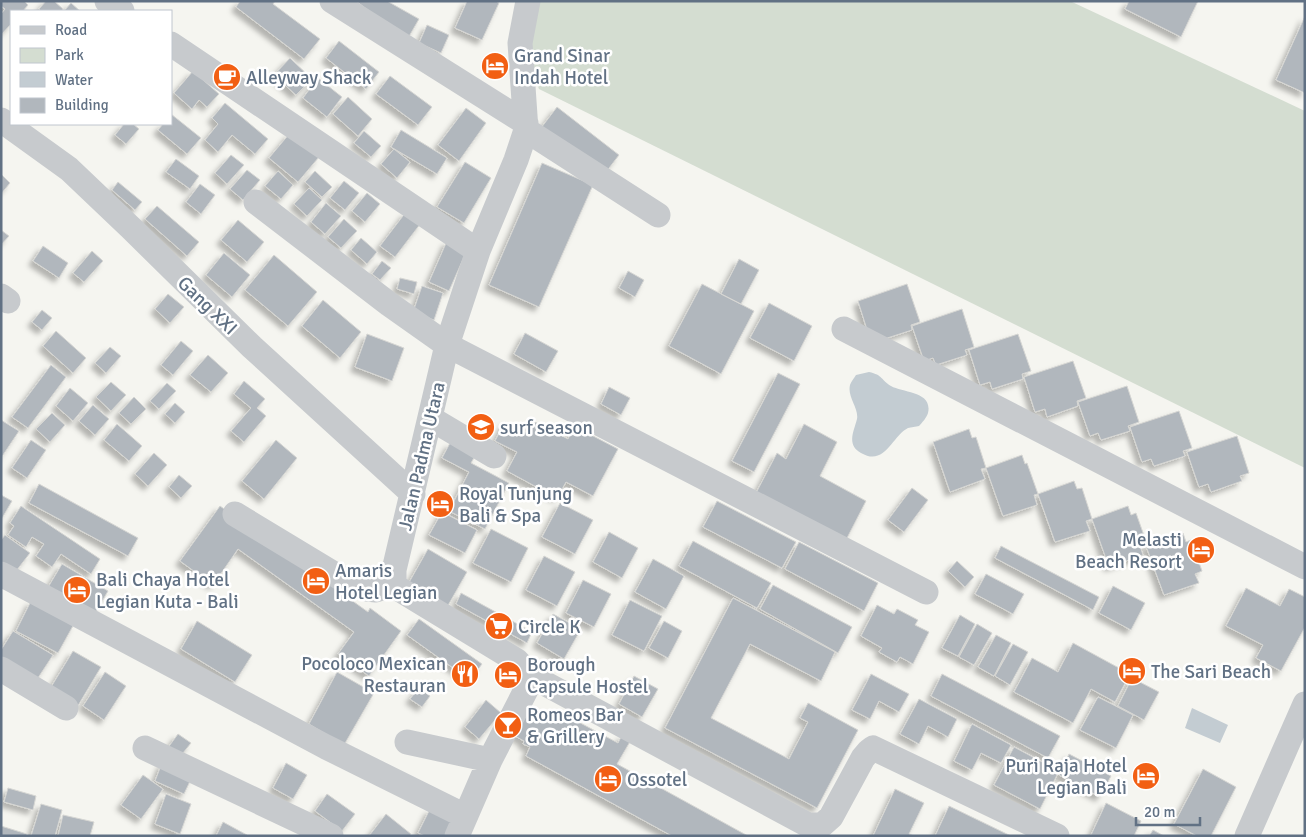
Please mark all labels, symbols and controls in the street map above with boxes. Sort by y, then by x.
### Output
legend [10,10,172,125]
text: Road [55,21,87,39]
place label: Grand Sinar Indah Hotel [514,44,610,90]
text: Park [55,46,84,64]
hotel icon: Grand Sinar Indah Hotel [480,51,510,81]
cafe icon: Alleyway Shack [212,62,242,92]
place label: Alleyway Shack [246,66,372,90]
text: Water [55,71,93,89]
text: Building [55,96,109,114]
street label: Gang XXI [172,271,242,340]
street label: Jalan Padma Utara [393,380,451,533]
school or university icon: surf season [466,412,496,442]
place label: surf season [500,416,593,440]
place label: Royal Tunjung Bali & Spa [459,482,572,528]
hotel icon: Royal Tunjung Bali & Spa [425,489,455,519]
place label: Melasti Beach Resort [1075,528,1182,574]
hotel icon: Melasti Beach Resort [1186,535,1216,565]
place label: Amaris Hotel Legian [335,559,437,605]
hotel icon: Amaris Hotel Legian [301,566,331,596]
place label: Bali Chaya Hotel Legian Kuta - Bali [96,568,239,614]
hotel icon: Bali Chaya Hotel Legian Kuta - Bali [62,575,92,605]
supermarket icon: Circle K [484,611,514,641]
place label: Circle K [518,615,581,639]
place label: Pocoloco Mexican Restauran [301,652,446,698]
place label: Borough Capsule Hostel [527,653,648,699]
hotel icon: The Sari Beach [1117,656,1147,686]
restaurant icon: Pocoloco Mexican Restauran [450,659,480,689]
hotel icon: Borough Capsule Hostel [493,660,523,690]
place label: The Sari Beach [1151,660,1271,684]
place label: Romeos Bar & Grillery [527,703,623,749]
bar icon: Romeos Bar & Grillery [493,710,523,740]
place label: Puri Raja Hotel Legian Bali [1005,754,1127,800]
hotel icon: Puri Raja Hotel Legian Bali [1131,761,1161,791]
hotel icon: Ossotel [593,764,623,794]
place label: Ossotel [627,768,687,792]
scale bar [1136,794,1200,826]
text: 20 m [1144,803,1175,821]

